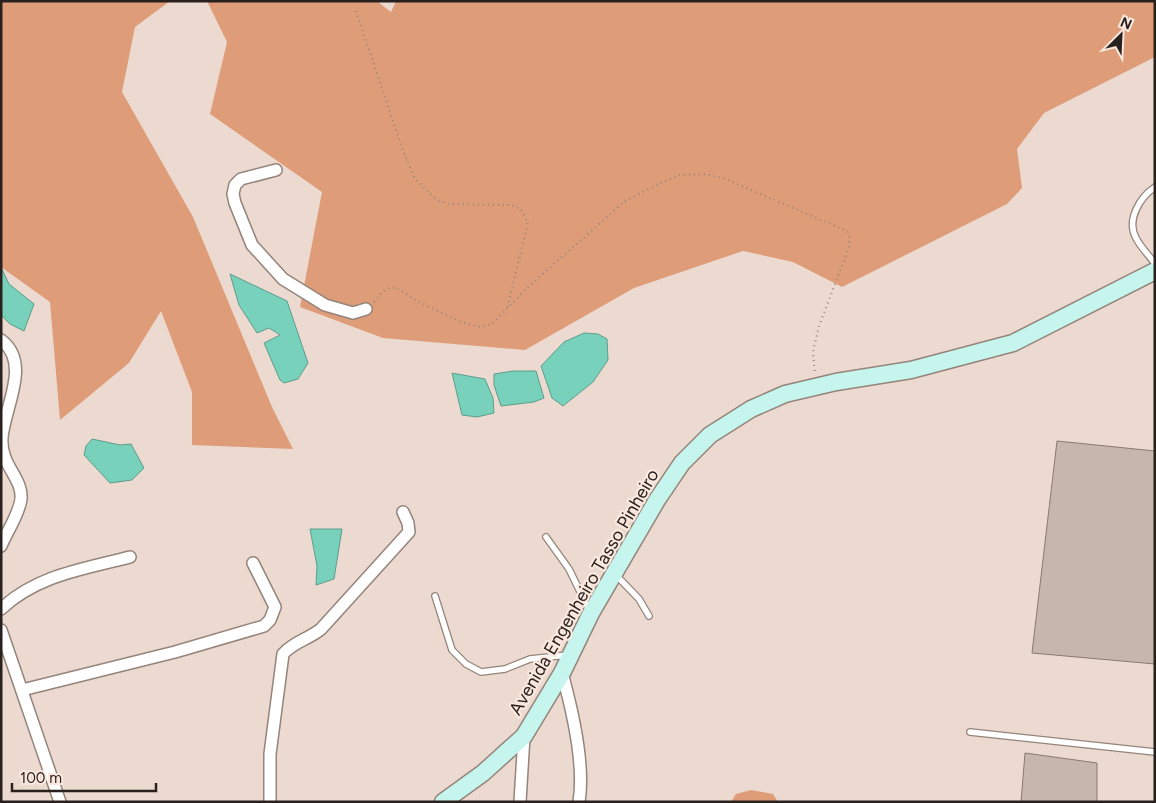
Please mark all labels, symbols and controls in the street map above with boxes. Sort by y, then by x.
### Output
north arrow [1096,10,1146,60]
text: N [1118,14,1134,34]
street label: Avenida Engenheiro Tasso Pinheiro [504,465,664,719]
scale bar [12,760,156,792]
text: 100 m [20,769,62,787]

